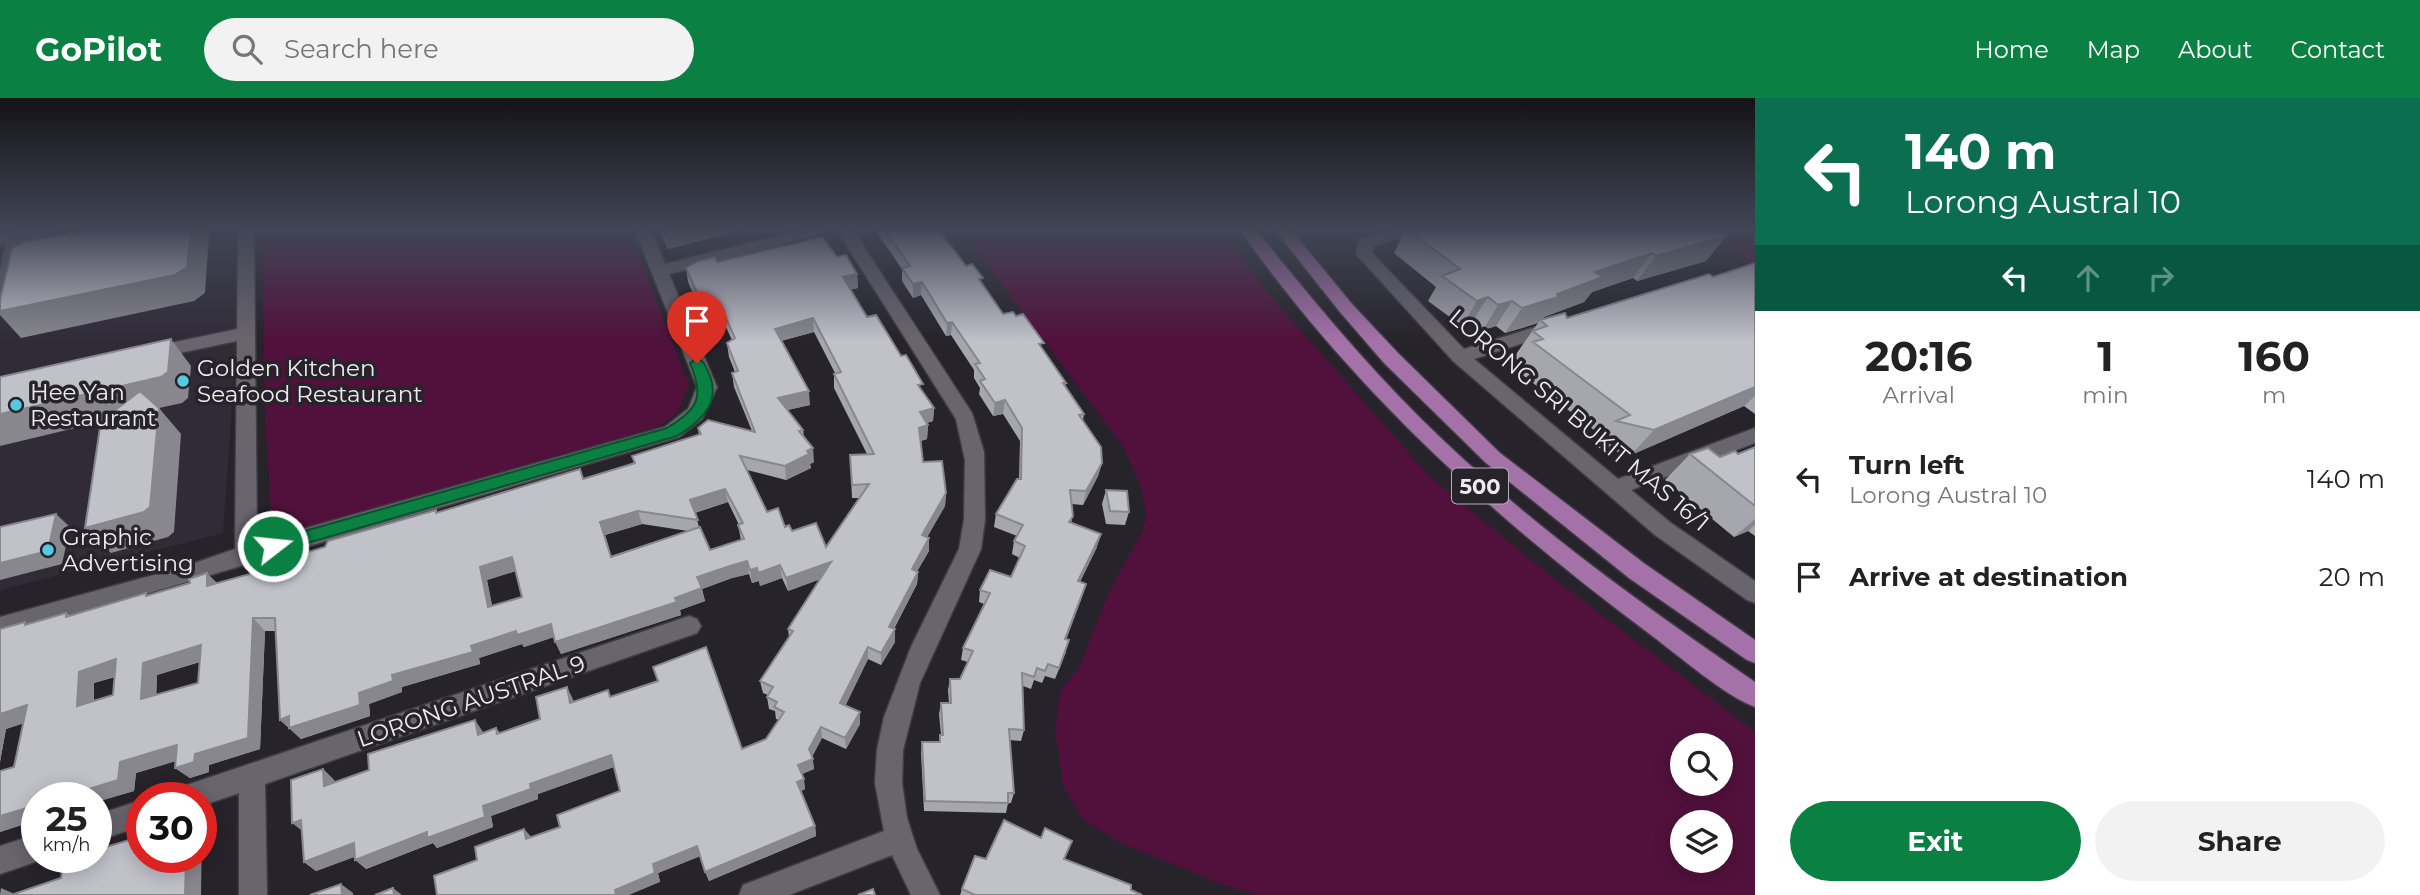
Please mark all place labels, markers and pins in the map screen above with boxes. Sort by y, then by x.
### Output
pin [667,291,727,363]
place label: Golden Kitchen Seafood Restaurant [197,354,423,408]
marker: Golden Kitchen Seafood Restaurant [175,373,191,389]
place label: Hee Yan Restaurant [30,378,156,432]
marker: Hee Yan Restaurant [8,397,24,413]
place label: Graphic Advertising [62,523,194,577]
marker: Graphic Advertising [40,542,56,558]

